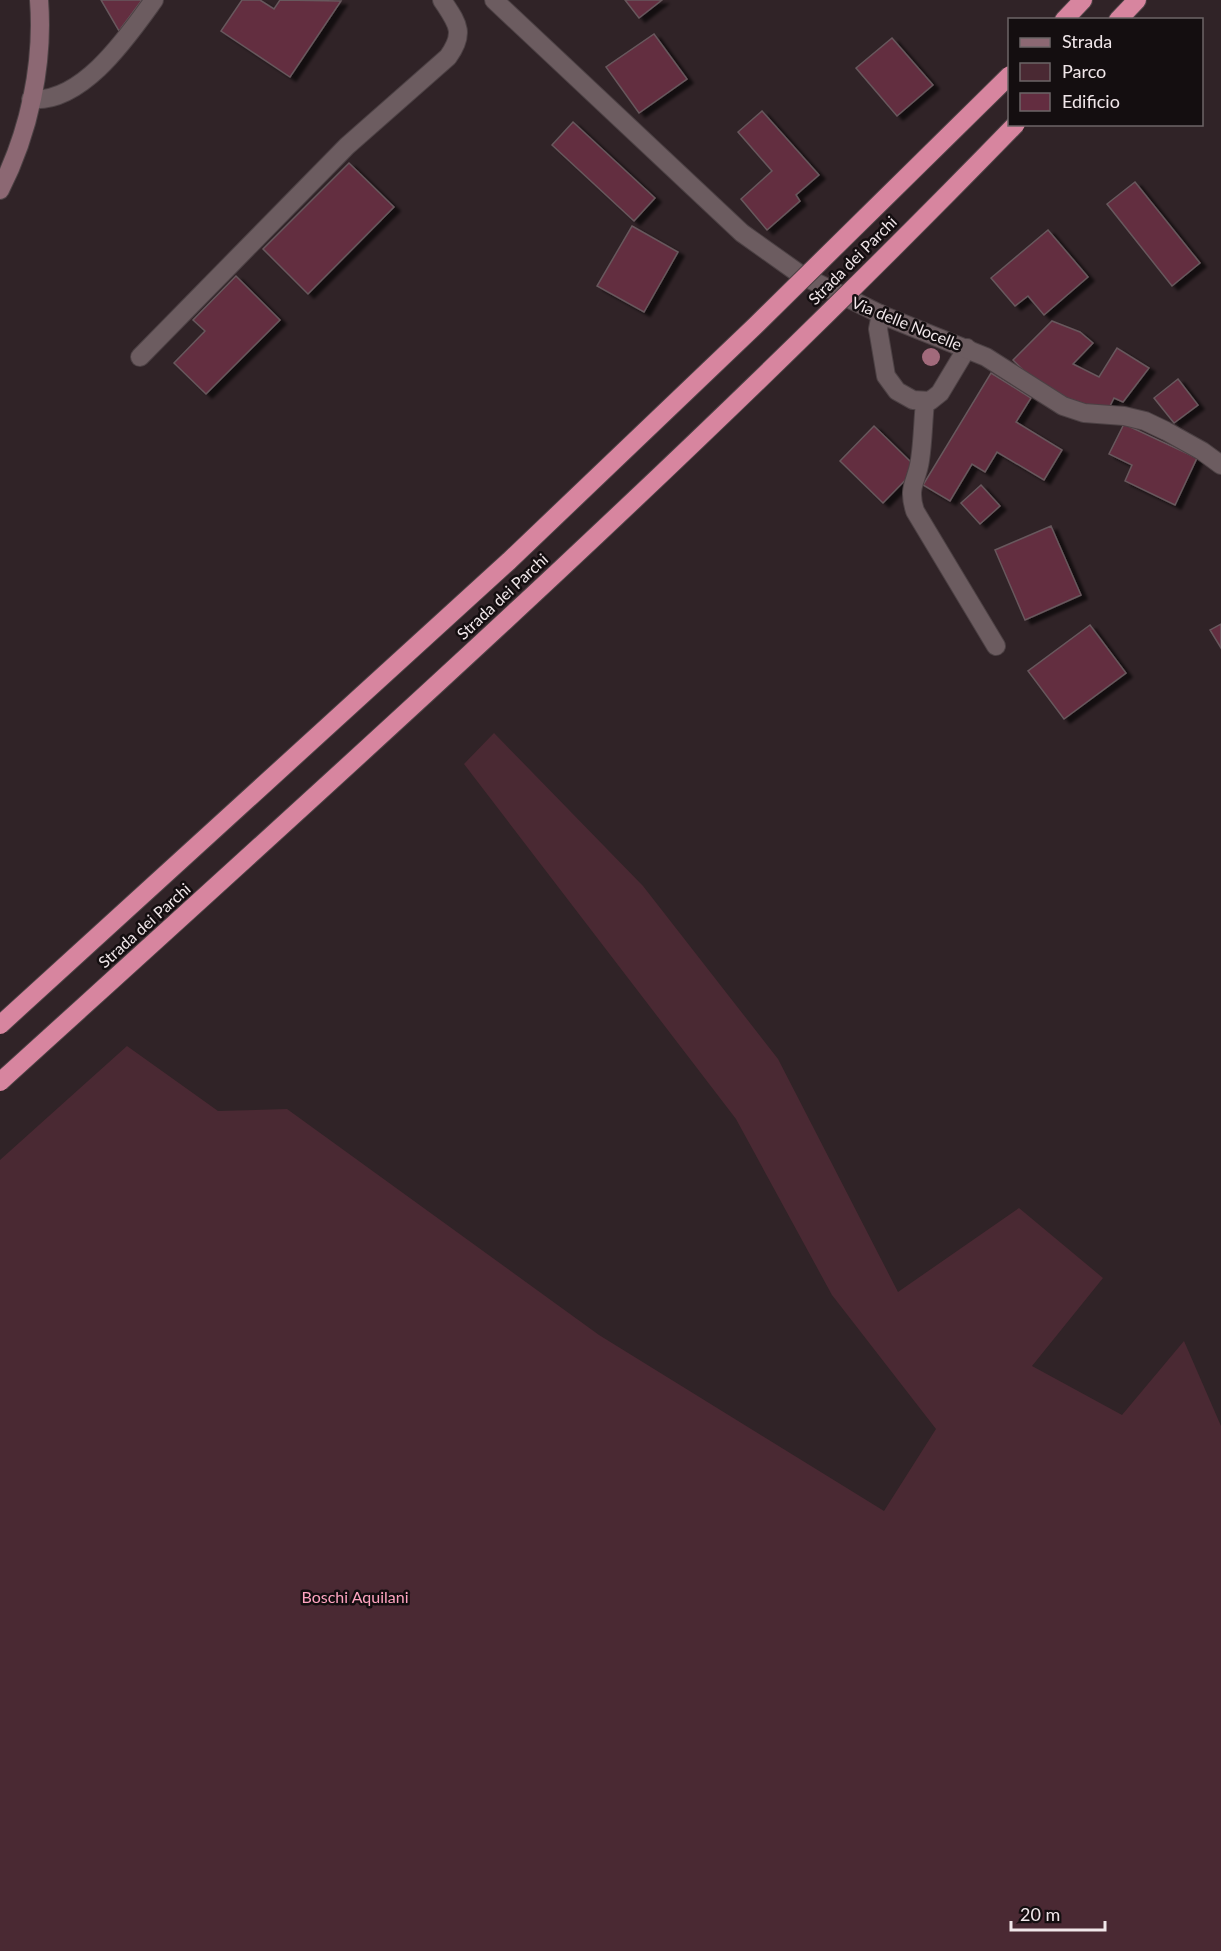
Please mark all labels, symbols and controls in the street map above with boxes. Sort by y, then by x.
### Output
legend [1008,18,1203,126]
text: Strada [1062,30,1112,52]
text: Parco [1062,60,1106,82]
text: Edificio [1062,90,1120,112]
street label: Strada dei Parchi [804,212,900,308]
street label: Via delle Nocelle [849,292,965,354]
street label: Strada dei Parchi [453,549,551,643]
street label: Strada dei Parchi [94,879,194,971]
park label: Boschi Aquilani [301,1587,409,1606]
scale bar [1011,1894,1106,1932]
text: 20 m [1020,1903,1060,1925]

